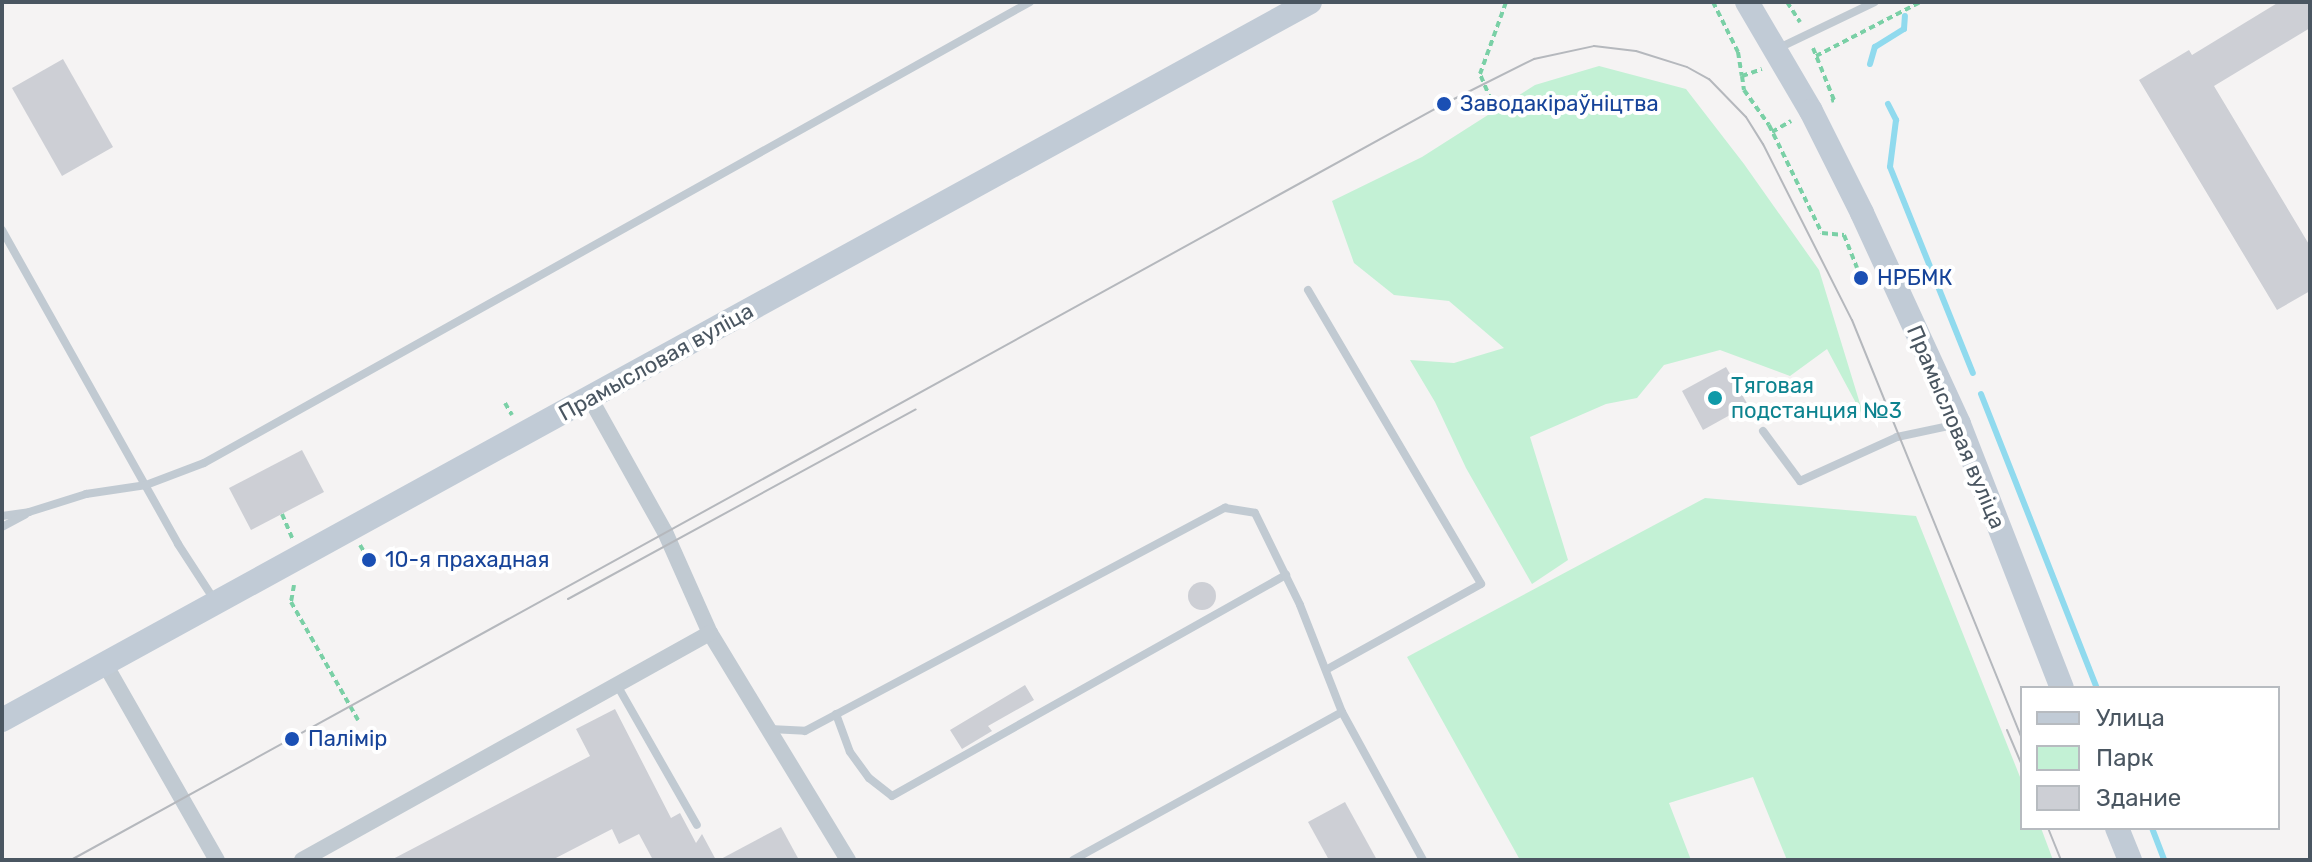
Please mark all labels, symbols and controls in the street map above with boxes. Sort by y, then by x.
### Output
place label: Заводакіраўніцтва [1460,91,1659,117]
marker: Заводакіраўніцтва [1435,95,1453,113]
place label: НРБМК [1877,265,1952,291]
marker: НРБМК [1852,269,1870,287]
street label: Прамысловая вуліца [554,297,758,427]
street label: Прамысловая вуліца [1901,321,2011,533]
place label: Тяговая подстанция №3 [1731,372,1902,424]
marker: Тяговая подстанция №3 [1706,389,1724,407]
place label: 10-я прахадная [385,547,549,573]
marker: 10-я прахадная [360,551,378,569]
legend [2020,686,2280,830]
text: Улица [2096,704,2165,732]
place label: Палімір [308,726,387,752]
marker: Палімір [283,730,301,748]
text: Парк [2096,744,2154,772]
text: Здание [2096,784,2181,812]

